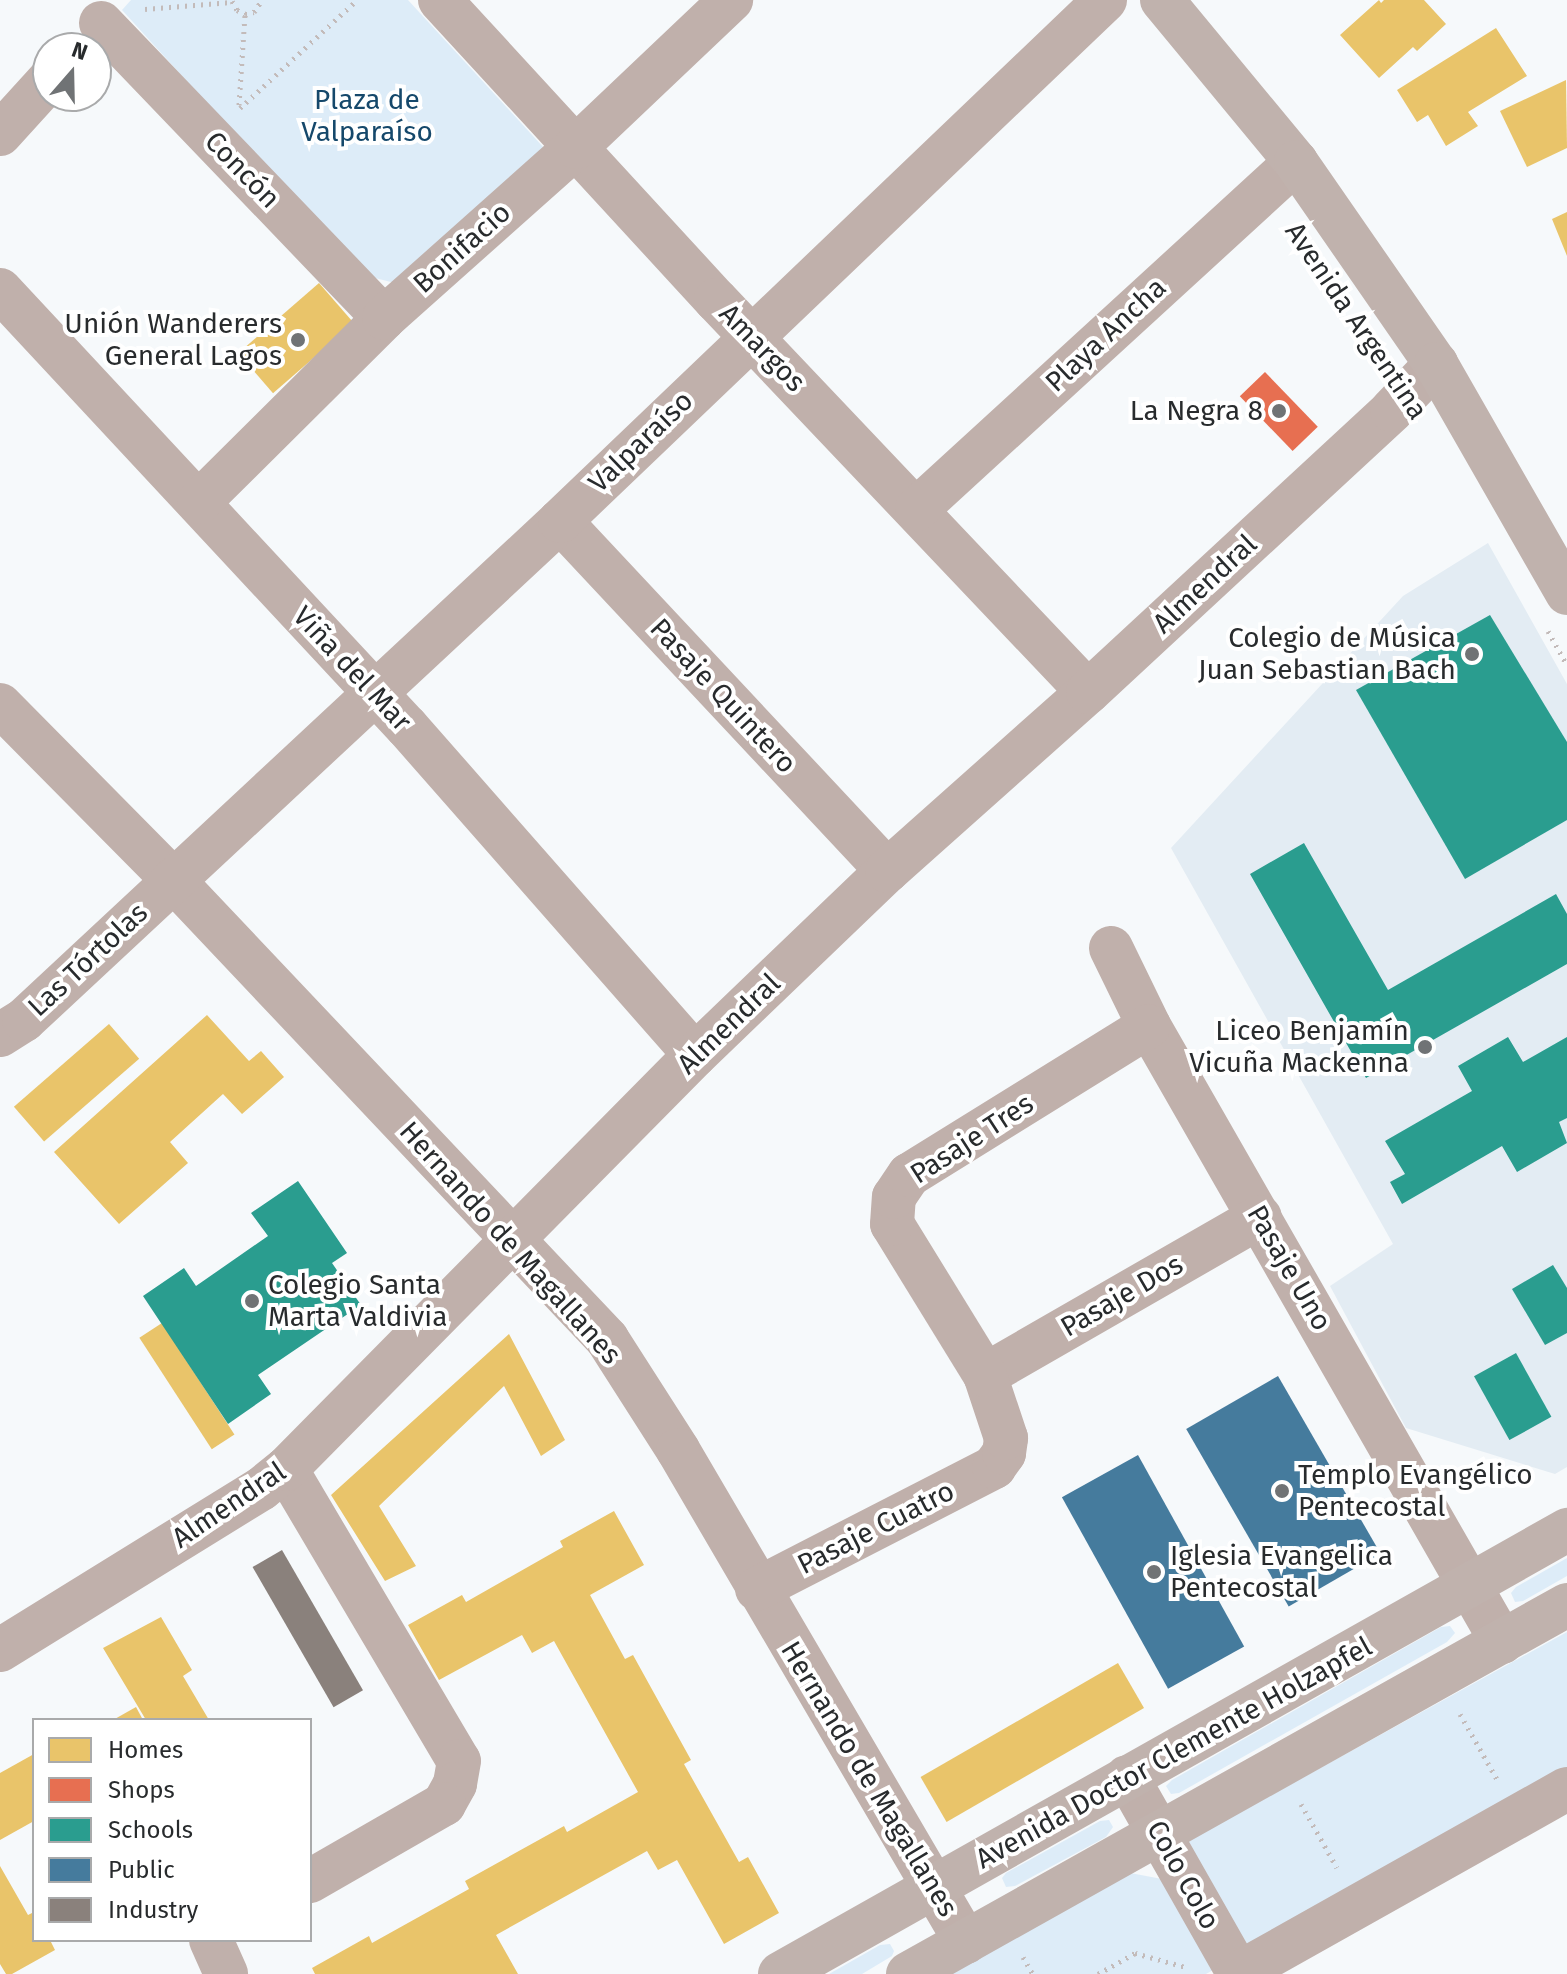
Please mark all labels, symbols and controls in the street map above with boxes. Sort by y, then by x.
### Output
north arrow [32,32,112,112]
text: N [68,36,91,66]
park label: Plaza de Valparaíso [301,83,433,149]
street label: Concón [197,125,287,215]
street label: Bonifacio [406,196,518,300]
street label: Avenida Argentina [1278,216,1434,426]
street label: Playa Ancha [1039,271,1173,399]
street label: Amargos [712,297,812,399]
place label: Unión Wanderers General Lagos [64,307,282,373]
marker: Unión Wanderers General Lagos [289,331,307,349]
street label: Valparaíso [582,384,700,500]
place label: La Negra 8 [1130,394,1263,428]
marker: La Negra 8 [1270,402,1288,420]
street label: Almendral [1146,528,1264,640]
street label: Viña del Mar [286,600,418,738]
street label: Pasaje Quintero [643,612,803,780]
place label: Colegio de Música Juan Sebastian Bach [1198,621,1456,687]
marker: Colegio de Música Juan Sebastian Bach [1463,645,1481,663]
street label: Las Tórtolas [21,896,155,1024]
street label: Almendral [671,967,787,1081]
place label: Liceo Benjamín Vicuña Mackenna [1189,1014,1409,1080]
marker: Liceo Benjamín Vicuña Mackenna [1416,1038,1434,1056]
street label: Pasaje Tres [904,1087,1040,1191]
street label: Hernando de Magallanes [392,1115,628,1371]
street label: Pasaje Uno [1240,1199,1338,1337]
street label: Pasaje Dos [1055,1248,1189,1344]
place label: Colegio Santa Marta Valdivia [268,1268,447,1334]
marker: Colegio Santa Marta Valdivia [243,1292,261,1310]
street label: Almendral [166,1455,292,1555]
place label: Templo Evangélico Pentecostal [1298,1458,1533,1524]
street label: Pasaje Cuatro [792,1474,960,1582]
marker: Templo Evangélico Pentecostal [1273,1482,1291,1500]
place label: Iglesia Evangelica Pentecostal [1170,1539,1393,1605]
marker: Iglesia Evangelica Pentecostal [1145,1563,1163,1581]
street label: Avenida Doctor Clemente Holzapfel [970,1630,1378,1876]
street label: Hernando de Magallanes [773,1635,965,1923]
legend [32,1718,312,1942]
text: Homes [108,1736,183,1764]
text: Shops [108,1776,175,1804]
street label: Colo Colo [1139,1815,1227,1935]
text: Schools [108,1816,193,1844]
text: Public [108,1856,175,1884]
text: Industry [108,1896,198,1924]

